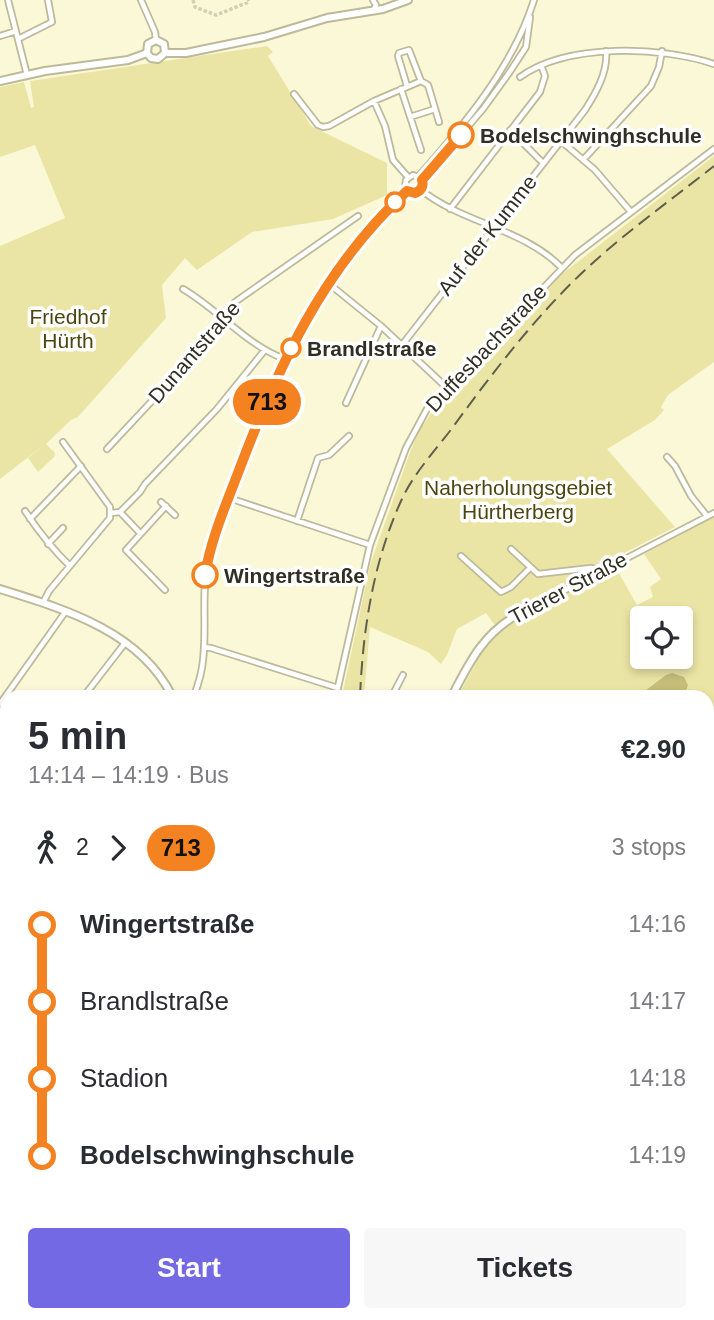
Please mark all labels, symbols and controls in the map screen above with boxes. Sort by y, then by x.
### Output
marker: Bodelschwinghschule [448,122,474,148]
place label: Bodelschwinghschule [480,124,702,147]
street label: Auf der Kumme [433,170,541,300]
unlabelled marker [385,192,405,212]
street label: Duffesbachstraße [421,280,551,416]
street label: Dunantstraße [144,296,244,408]
park label: Friedhof Hürth [29,305,107,352]
place label: Brandlstraße [307,337,437,360]
marker: Brandlstraße [281,338,301,358]
line badge: 713 [227,379,307,425]
text: 713 [247,388,287,415]
park label: Naherholungsgebiet Hürtherberg [424,476,612,523]
street label: Trierer Straße [505,547,631,629]
marker: Wingertstraße [192,562,218,588]
place label: Wingertstraße [224,564,365,587]
map controls [630,606,693,669]
button: locate [630,606,693,669]
text: 5 min [28,715,127,757]
text: €2.90 [621,734,686,764]
text: 14:14 – 14:19 · Bus [28,762,229,788]
icon: walk [28,829,66,867]
icon: forward [99,829,137,867]
text: 2 [76,834,89,860]
text: 713 [161,834,201,861]
text: 3 stops [612,834,686,860]
text: Wingertstraße [80,909,255,939]
text: 14:16 [628,911,686,937]
text: Brandlstraße [80,986,229,1016]
text: 14:17 [628,988,686,1014]
text: Stadion [80,1063,168,1093]
text: 14:18 [628,1065,686,1091]
text: Bodelschwinghschule [80,1140,355,1170]
text: 14:19 [628,1142,686,1168]
button: Start [28,1228,350,1308]
button: Tickets [364,1228,686,1308]

